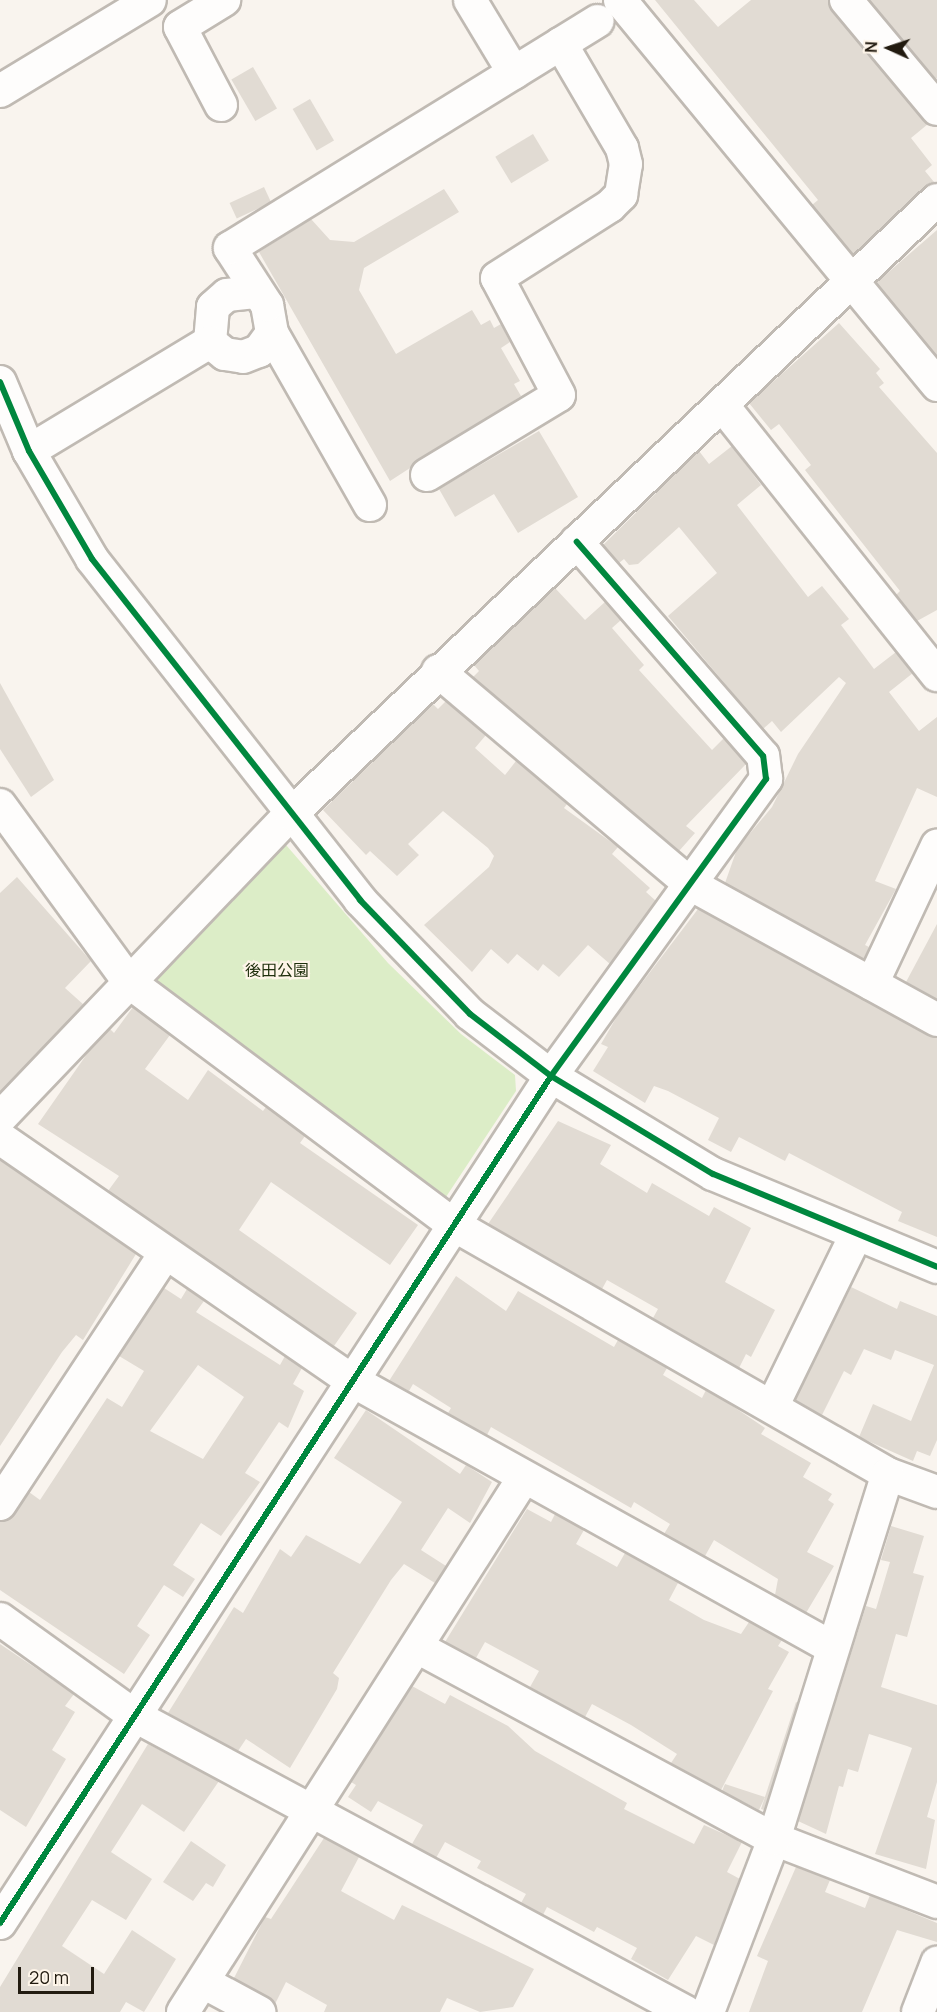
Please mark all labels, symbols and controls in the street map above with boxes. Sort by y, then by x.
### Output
north arrow [859,18,919,78]
text: N [860,41,882,53]
park label: 後田公園 [245,960,309,980]
scale bar [21,1955,98,1993]
text: 20 m [29,1965,69,1989]

